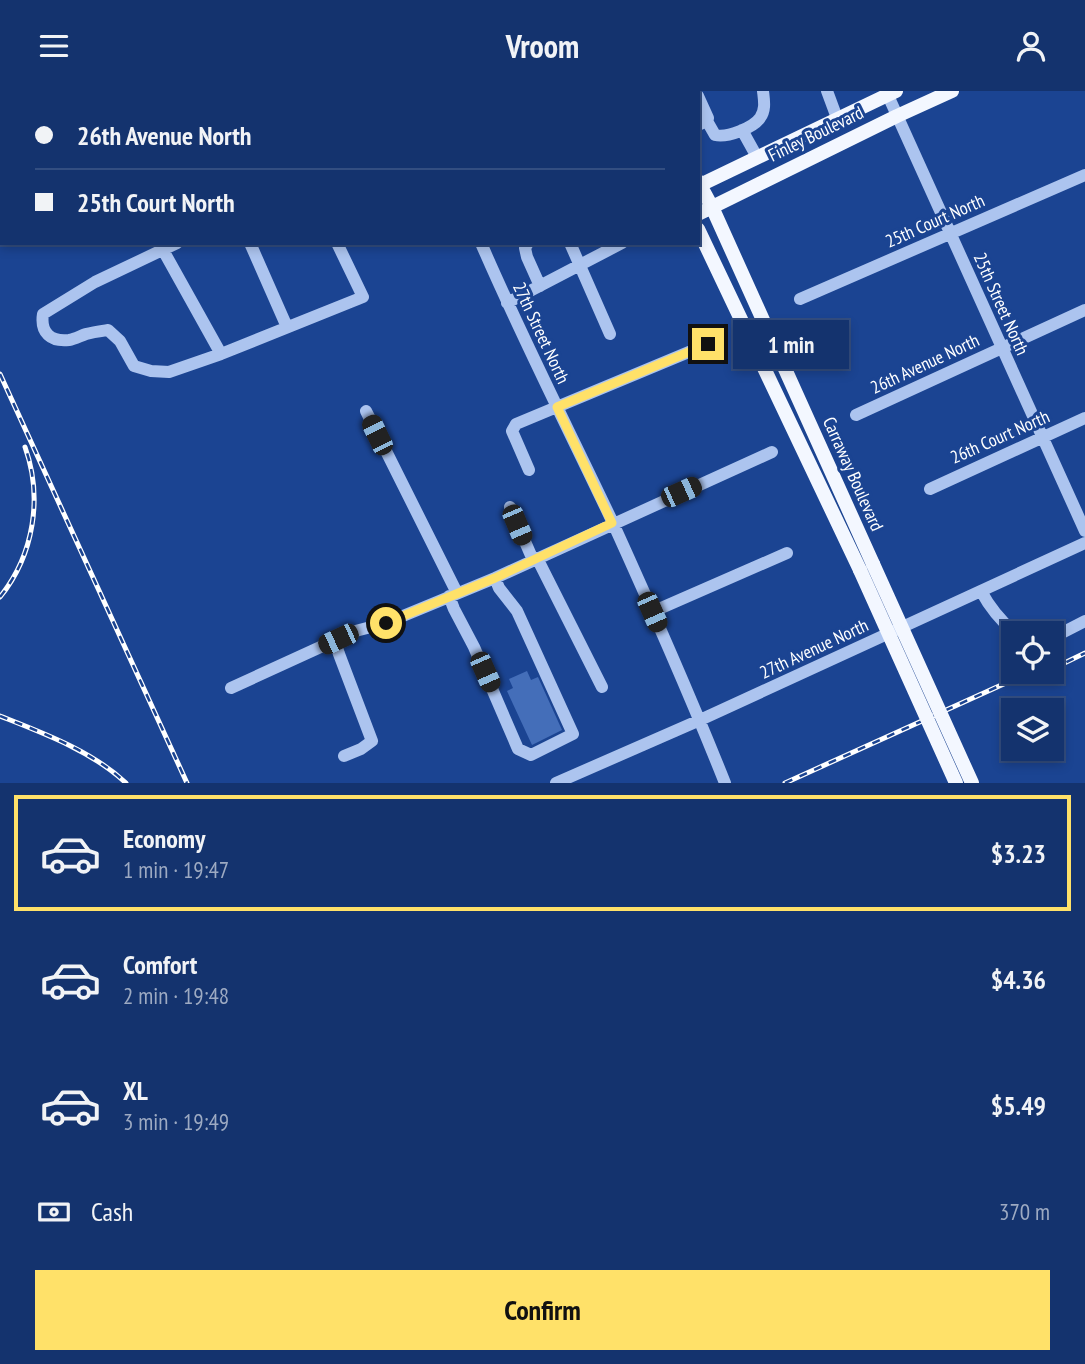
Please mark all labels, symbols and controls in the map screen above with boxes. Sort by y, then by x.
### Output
text: Vroom [506,25,579,67]
icon: menu [35,27,73,65]
icon: person [1012,27,1050,65]
street label: Finley Boulevard [764,101,867,166]
text: 26th Avenue North [77,119,252,152]
text: 25th Court North [77,186,235,219]
street label: 25th Court North [882,188,988,253]
street label: 25th Street North [969,249,1034,359]
street label: 27th Street North [508,278,575,387]
callout: 1 min [732,320,848,369]
route end [692,328,724,360]
street label: 26th Avenue North [867,328,983,399]
text: 1 min [768,330,814,359]
street label: 26th Court North [947,404,1053,469]
car [359,412,396,458]
street label: Carraway Boulevard [818,413,889,534]
car [658,474,705,510]
car [500,502,535,548]
car [634,589,671,635]
route start [370,607,402,639]
street label: 27th Avenue North [756,613,872,684]
car [315,621,362,657]
map controls [1001,621,1064,761]
button: locate [1001,621,1064,684]
car [467,649,504,695]
button: layers [1001,698,1064,761]
icon: car [39,822,102,885]
text: Economy [123,822,205,855]
text: $3.23 [991,837,1046,870]
text: 1 min · 19:47 [123,855,229,884]
icon: car [39,948,102,1011]
text: Comfort [123,948,197,981]
text: $4.36 [991,963,1046,996]
text: 2 min · 19:48 [123,981,229,1010]
icon: car [39,1074,102,1137]
text: XL [123,1074,148,1107]
text: $5.49 [991,1089,1046,1122]
text: 3 min · 19:49 [123,1107,229,1136]
icon: cash [35,1193,73,1231]
text: Cash [91,1195,133,1228]
text: 370 m [999,1197,1050,1226]
button: Confirm [35,1270,1050,1350]

